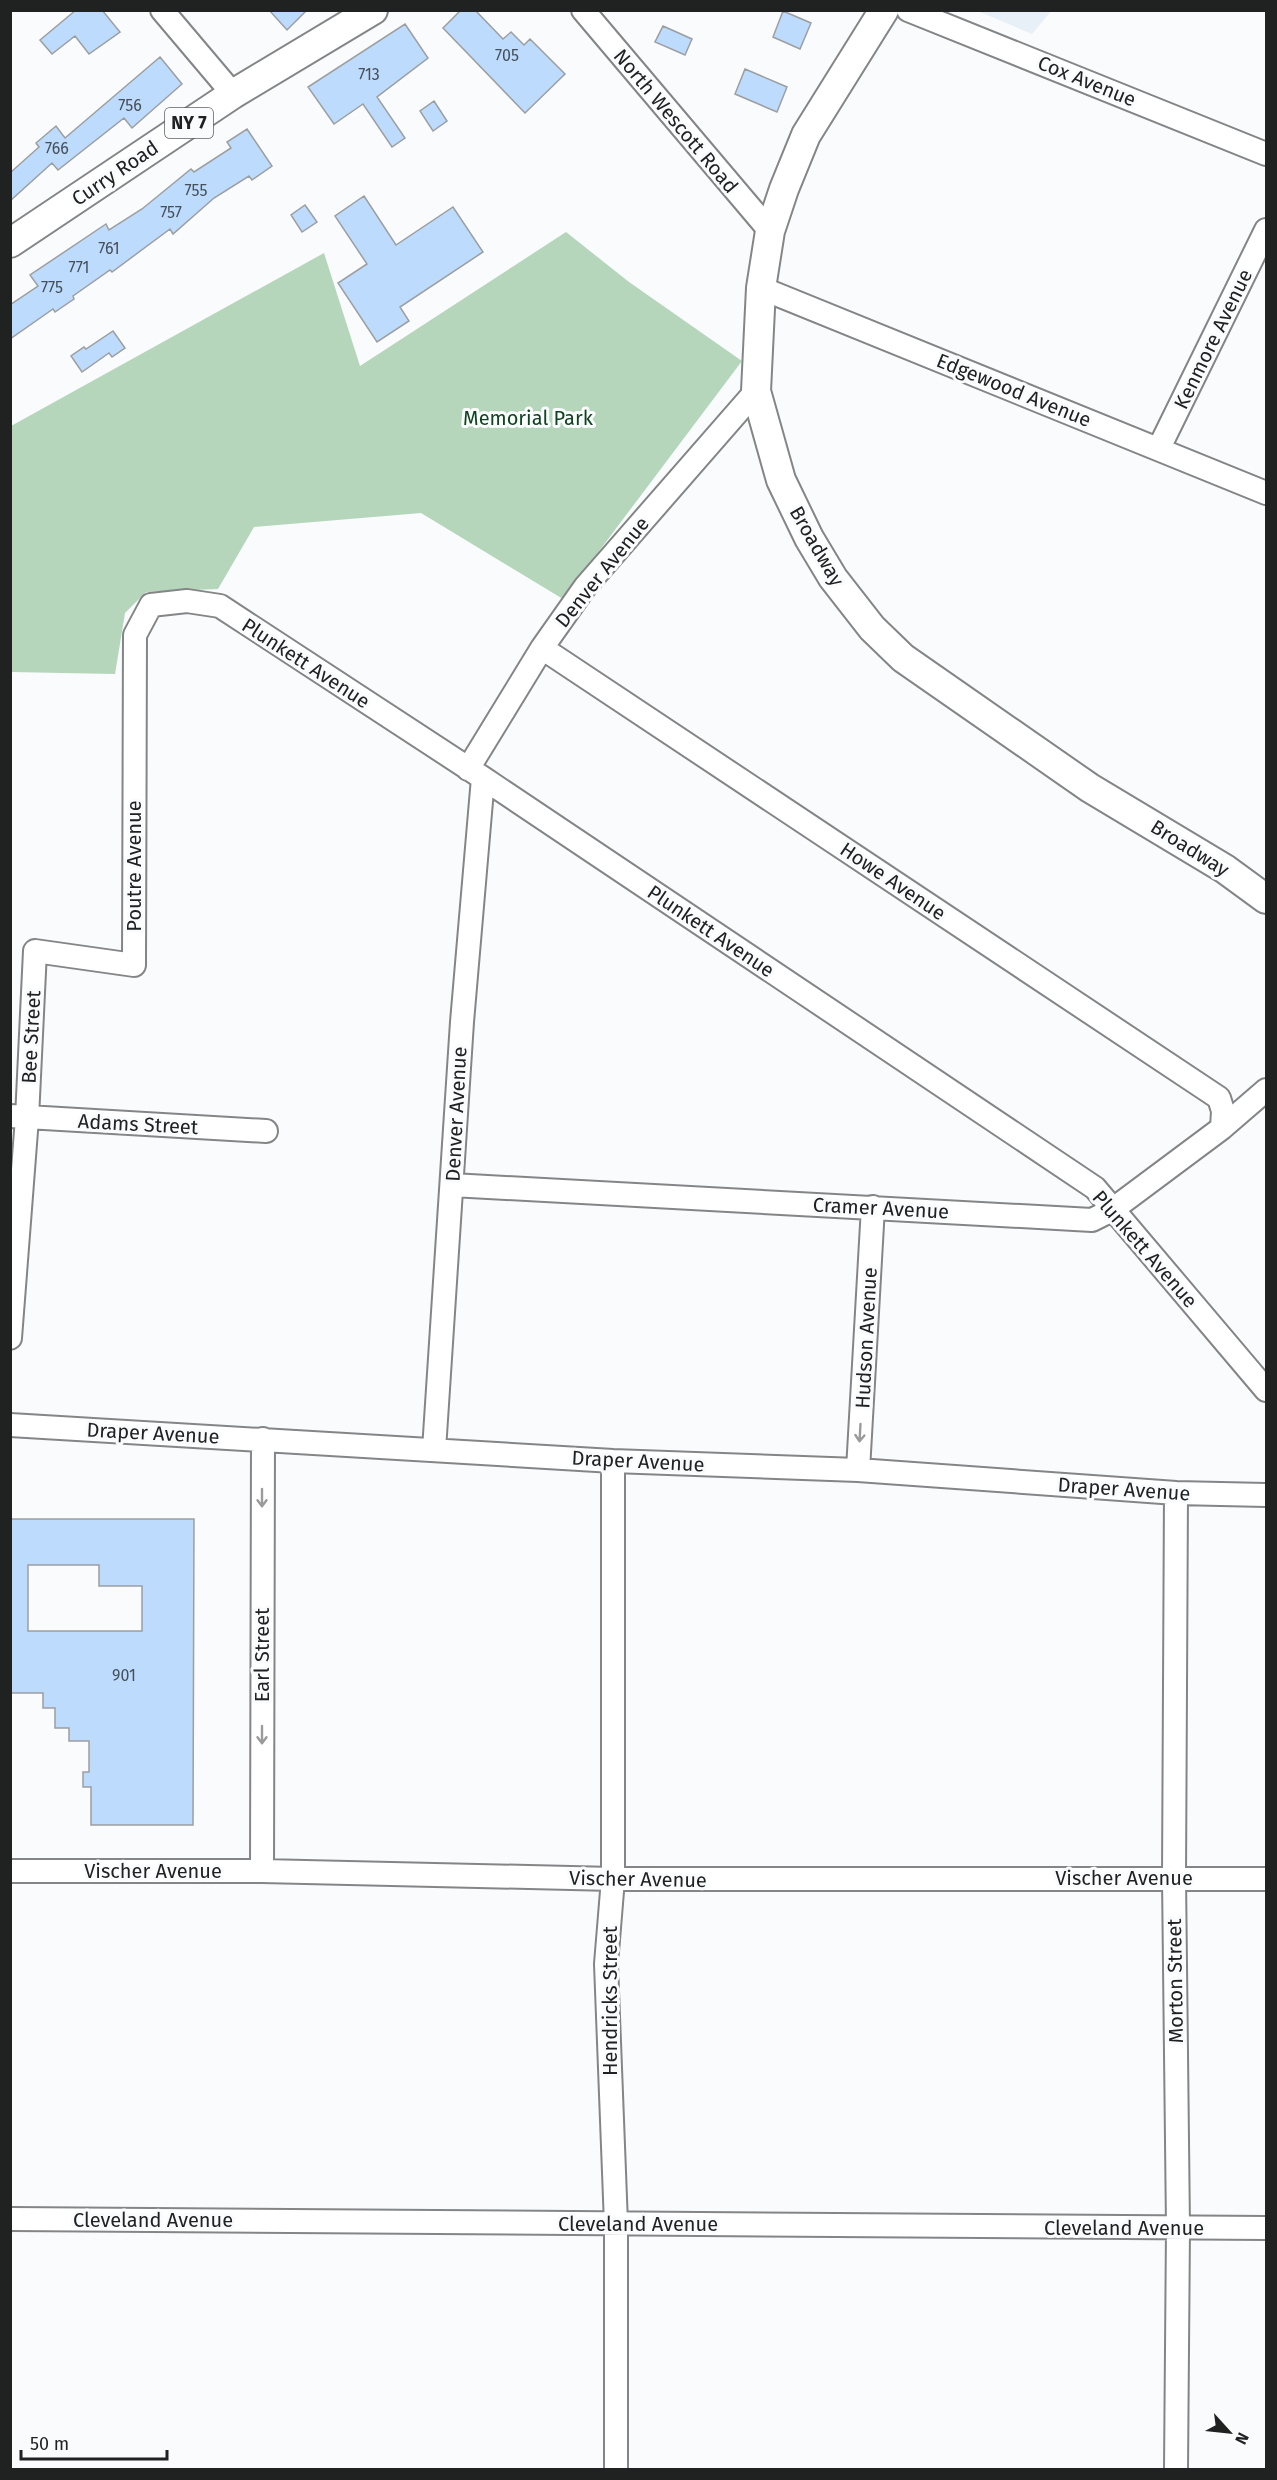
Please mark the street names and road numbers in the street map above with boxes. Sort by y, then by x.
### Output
street label: North Wescott Road [609,44,743,198]
street label: Cox Avenue [1034,50,1140,112]
road number: NY 7 [165,108,213,138]
street label: Curry Road [67,135,163,211]
street label: Kenmore Avenue [1169,265,1257,413]
street label: Edgewood Avenue [933,348,1095,432]
street label: Broadway [785,502,850,590]
street label: Denver Avenue [550,512,654,632]
street label: Plunkett Avenue [238,613,374,713]
street label: Poutre Avenue [122,800,146,932]
street label: Broadway [1146,814,1234,882]
street label: Howe Avenue [836,837,950,925]
street label: Plunkett Avenue [643,880,779,982]
street label: Bee Street [17,989,45,1084]
street label: Denver Avenue [440,1046,472,1182]
street label: Adams Street [77,1109,199,1139]
street label: Plunkett Avenue [1087,1185,1203,1313]
street label: Cramer Avenue [812,1192,950,1224]
street label: Hudson Avenue [850,1267,882,1409]
street label: Draper Avenue [86,1418,220,1448]
street label: Draper Avenue [571,1446,705,1476]
street label: Draper Avenue [1057,1472,1191,1506]
street label: Earl Street [250,1607,274,1702]
street label: Vischer Avenue [84,1859,222,1883]
street label: Vischer Avenue [569,1866,707,1892]
street label: Vischer Avenue [1055,1866,1193,1890]
street label: Morton Street [1162,1918,1188,2044]
street label: Hendricks Street [598,1925,622,2076]
street label: Cleveland Avenue [73,2208,233,2232]
street label: Cleveland Avenue [558,2212,718,2236]
street label: Cleveland Avenue [1044,2216,1204,2240]

